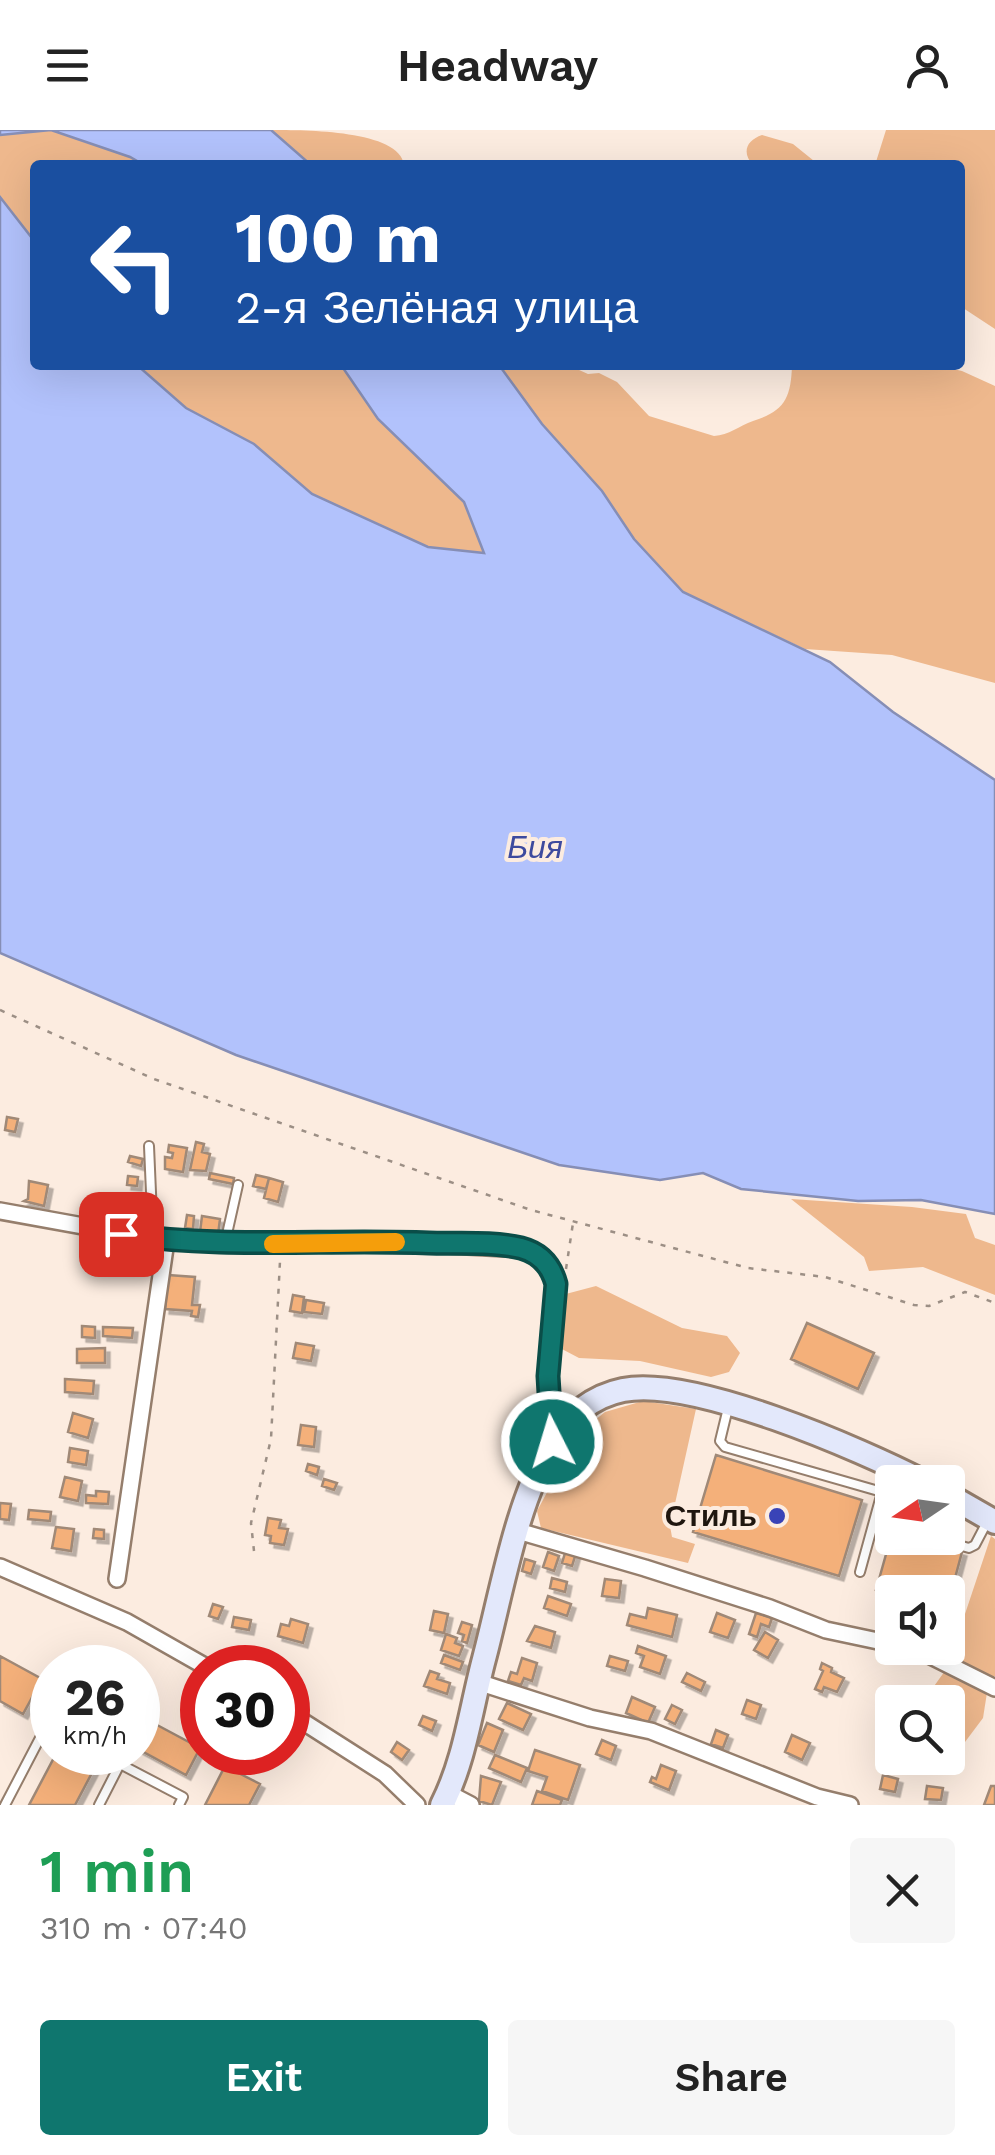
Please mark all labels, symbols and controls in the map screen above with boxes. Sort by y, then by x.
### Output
icon: menu [40,38,95,93]
icon: person [900,38,955,93]
text: Headway [397,39,598,92]
text: 100 m [235,197,441,279]
icon: left [70,200,200,330]
text: 2-я Зелёная улица [235,281,638,334]
water label: Бия [507,828,563,866]
pin [79,1192,164,1277]
icon: arrive [94,1207,149,1262]
position arrow [500,1390,604,1494]
north arrow [875,1465,965,1555]
map controls [875,1465,965,1775]
place label: Стиль [665,1498,757,1533]
marker: Стиль [766,1505,788,1527]
button: sound [875,1575,965,1665]
speed limit sign: 30 [180,1645,310,1775]
text: 26 [65,1668,125,1727]
button: search [875,1685,965,1775]
text: km/h [63,1721,127,1750]
text: 1 min [40,1836,194,1907]
button: close [850,1838,955,1943]
text: 310 m · 07:40 [40,1909,248,1947]
button: Exit [40,2020,488,2135]
button: Share [508,2020,955,2135]

